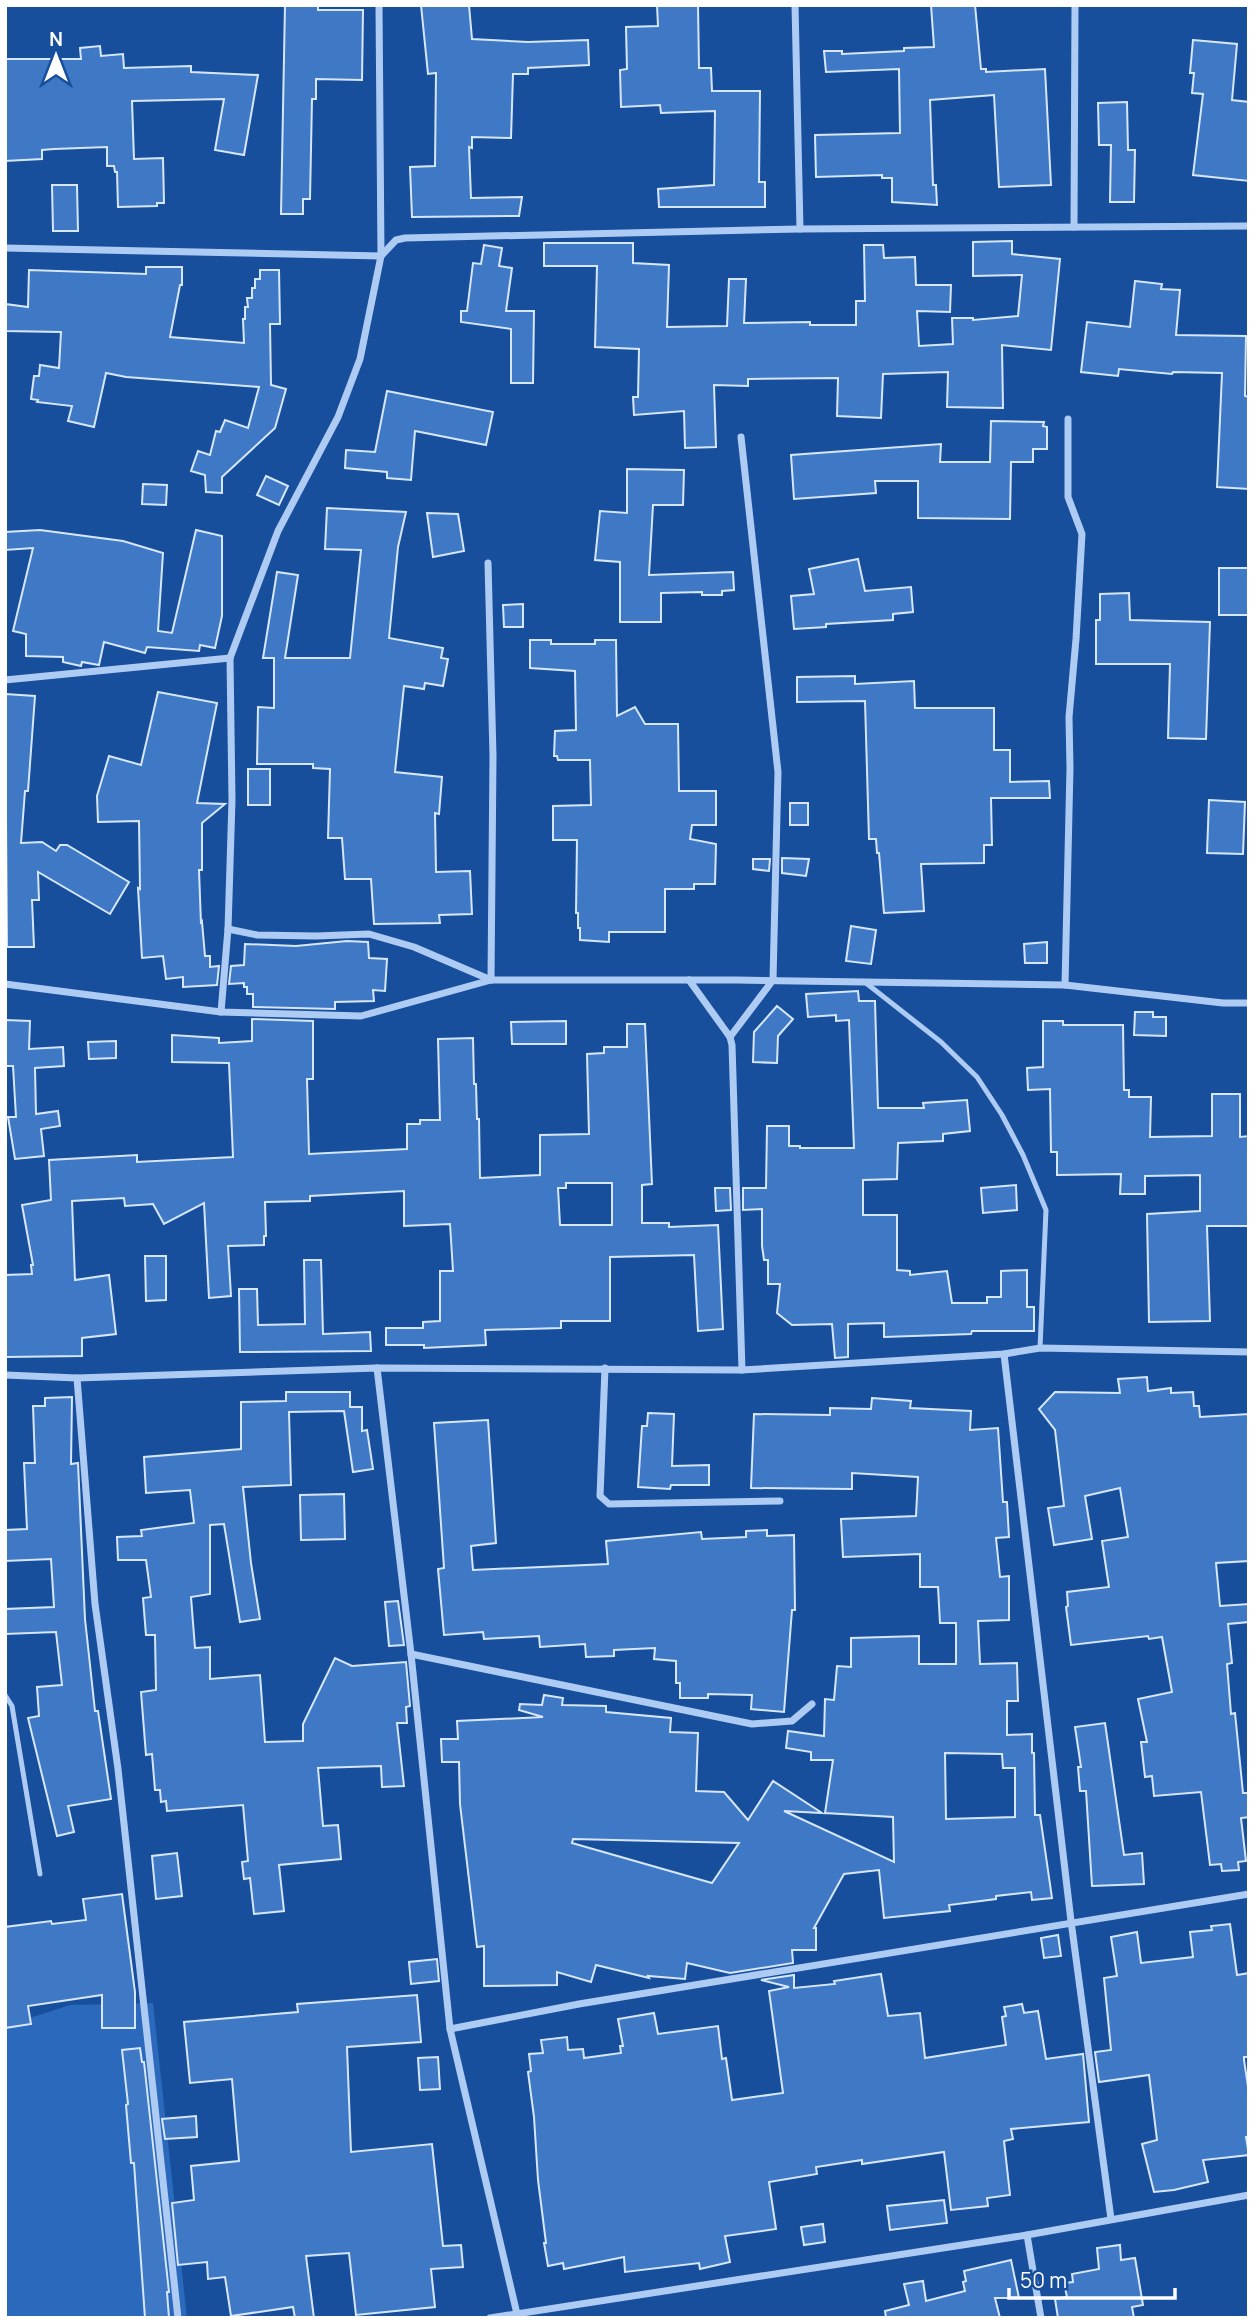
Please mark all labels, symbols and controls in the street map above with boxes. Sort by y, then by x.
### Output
north arrow [21,21,91,91]
text: N [49,26,63,52]
scale bar [1009,2256,1175,2300]
text: 50 m [1020,2266,1067,2294]

